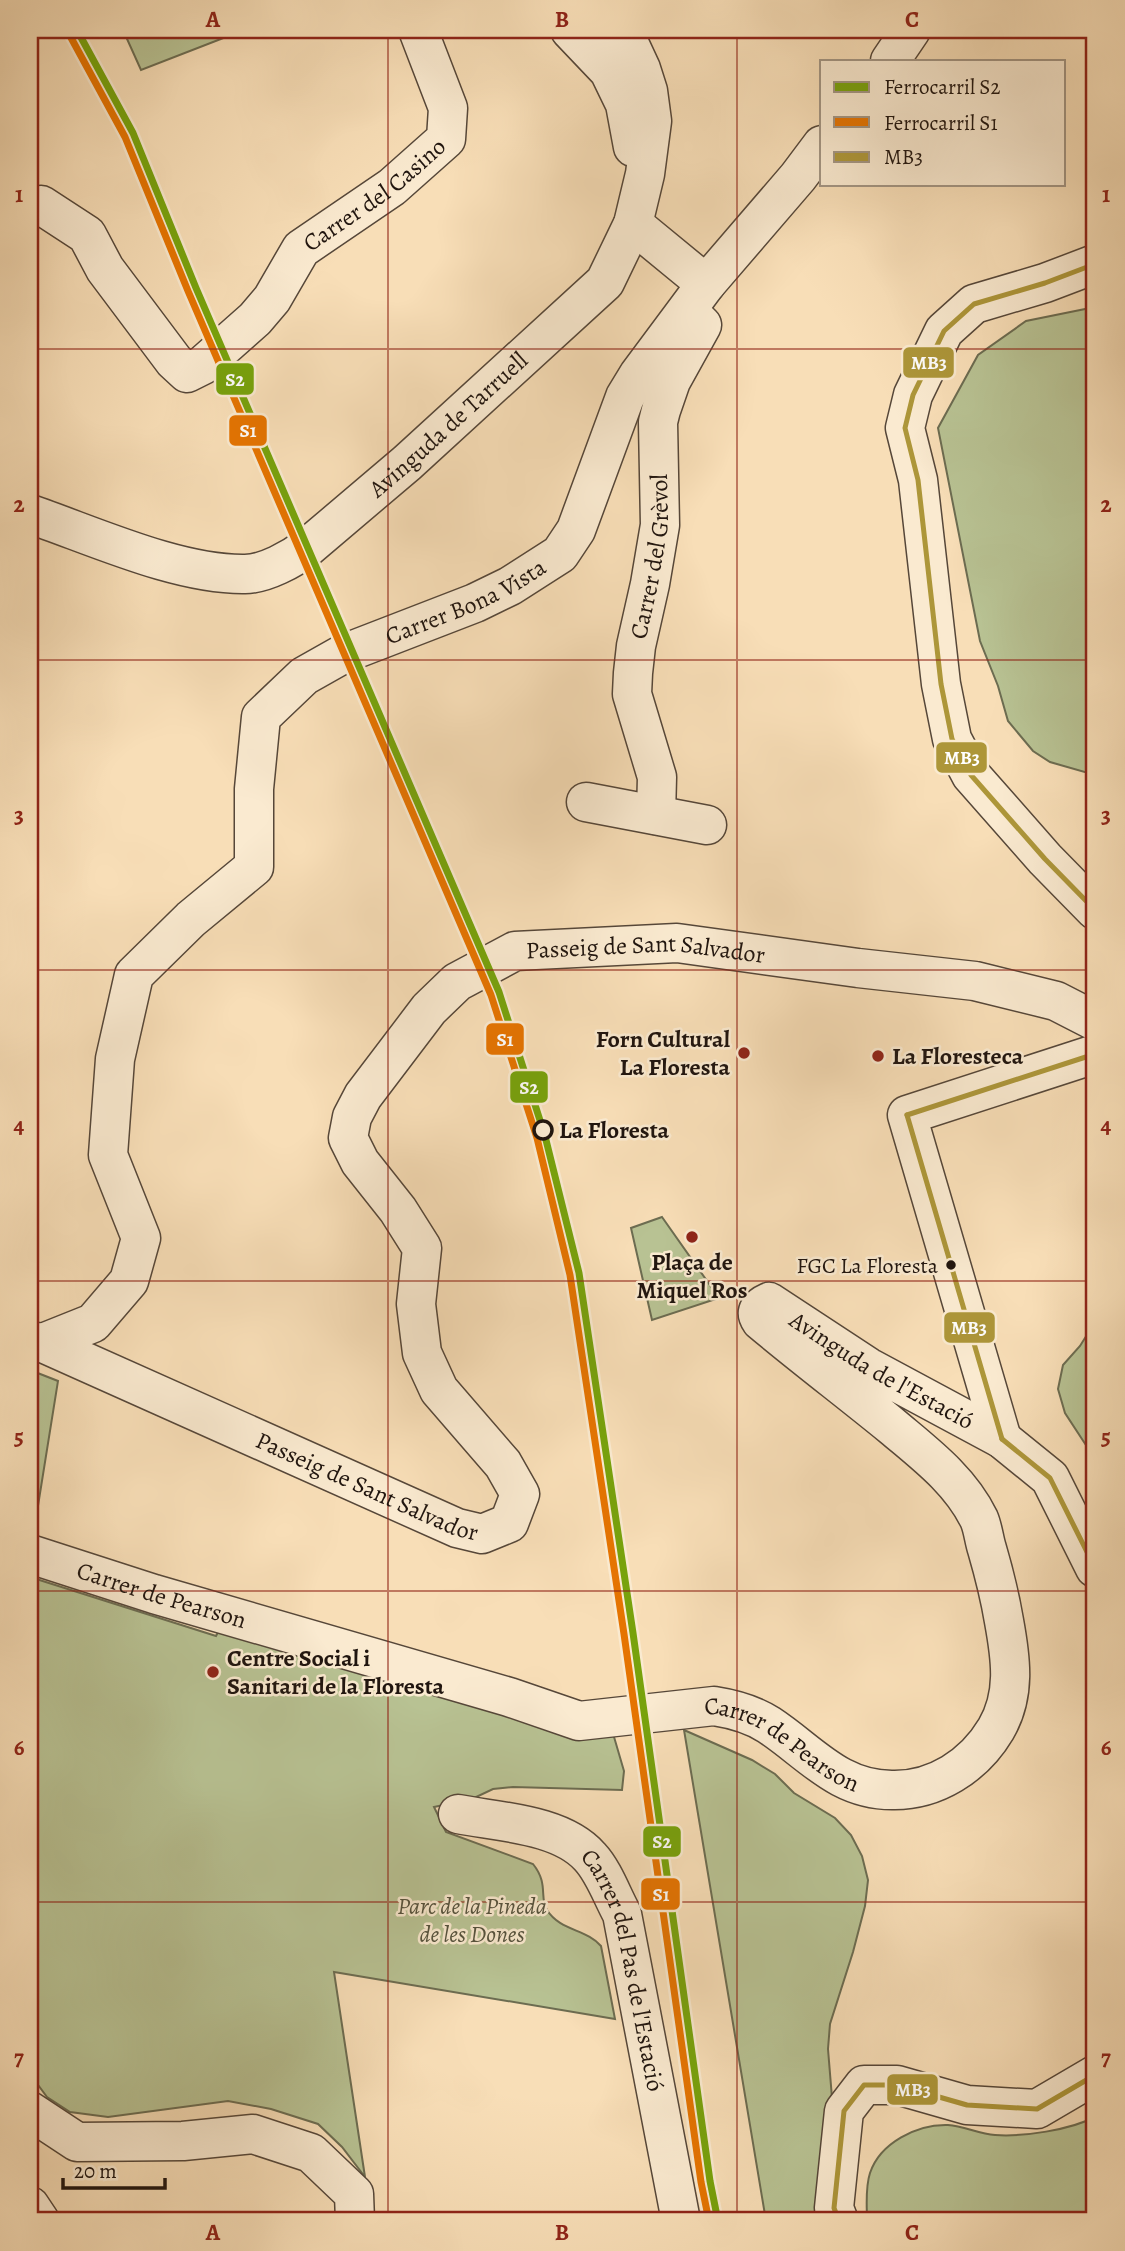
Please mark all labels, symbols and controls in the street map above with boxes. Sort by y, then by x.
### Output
text: A [205,4,221,35]
text: B [555,4,569,35]
text: C [905,4,919,35]
legend [820,60,1066,186]
text: Ferrocarril S2 [884,73,1000,101]
text: Ferrocarril S1 [884,109,998,137]
street label: Carrer del Casino [297,131,453,259]
text: MB3 [884,143,923,171]
text: 1 [15,179,23,210]
text: 1 [1102,179,1110,210]
street label: Avinguda de Tarruell [361,344,535,505]
line badge: MB3 [902,346,955,379]
text: MB3 [911,350,947,376]
line badge: S2 [215,362,255,396]
text: S2 [225,367,245,393]
line badge: S1 [228,414,268,447]
text: S1 [239,418,257,444]
street label: Carrer del Grèvol [622,473,676,642]
text: 2 [13,489,25,520]
text: 2 [1100,489,1112,520]
street label: Carrer Bona Vista [381,551,553,652]
line badge: MB3 [935,741,988,774]
text: MB3 [944,745,980,771]
text: 3 [14,800,24,831]
text: 3 [1101,800,1111,831]
street label: Passeig de Sant Salvador [525,927,767,971]
line badge: S1 [485,1022,525,1056]
place label: Forn Cultural La Floresta [596,1023,731,1083]
text: S1 [496,1027,514,1053]
place label: La Floresteca [892,1040,1024,1072]
marker: Forn Cultural La Floresta [736,1045,752,1061]
marker: La Floresteca [870,1048,886,1064]
line badge: S2 [509,1070,549,1104]
text: S2 [519,1075,539,1101]
text: 4 [14,1110,25,1141]
text: 4 [1101,1110,1112,1141]
place label: La Floresta [559,1114,670,1146]
marker: La Floresta [533,1120,553,1140]
marker: Plaça de Miquel Ros [684,1229,700,1245]
place label: Plaça de Miquel Ros [637,1246,747,1306]
place label: FGC La Floresta [796,1251,939,1281]
marker: FGC La Floresta [944,1258,958,1272]
street label: Avinguda de l'Estació [783,1303,979,1437]
line badge: MB3 [943,1311,996,1344]
text: MB3 [951,1315,987,1341]
text: 5 [14,1421,24,1452]
text: 5 [1101,1421,1111,1452]
street label: Passeig de Sant Salvador [251,1424,482,1549]
street label: Carrer de Pearson [73,1554,250,1636]
place label: Centre Social i Sanitari de la Floresta [227,1642,445,1702]
marker: Centre Social i Sanitari de la Floresta [205,1664,221,1680]
street label: Carrer de Pearson [703,1689,864,1799]
text: 6 [14,1732,25,1763]
text: 6 [1101,1732,1112,1763]
line badge: S2 [642,1825,682,1858]
text: S2 [652,1829,672,1855]
street label: Carrer del Pas de l'Estació [574,1841,672,2094]
line badge: S1 [640,1877,681,1911]
text: S1 [652,1882,670,1908]
park label: Parc de la Pineda de les Dones [397,1890,547,1950]
text: 7 [14,2042,24,2073]
text: 7 [1101,2042,1111,2073]
line badge: MB3 [886,2073,939,2106]
text: MB3 [895,2077,931,2103]
scale bar [63,2146,164,2190]
text: 20 m [74,2157,117,2185]
text: A [205,2217,221,2248]
text: B [555,2217,569,2248]
text: C [905,2217,919,2248]

